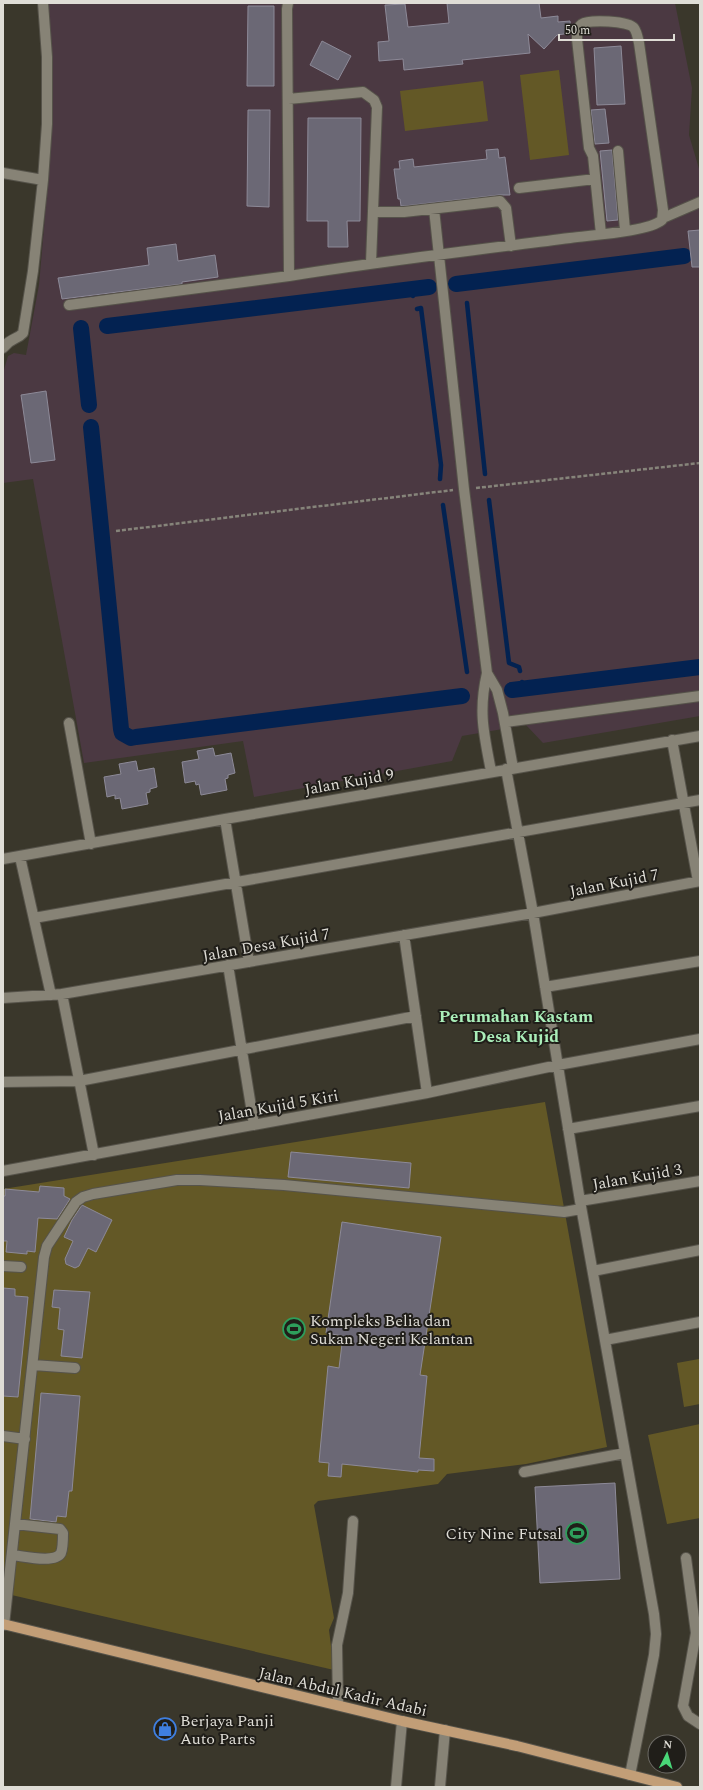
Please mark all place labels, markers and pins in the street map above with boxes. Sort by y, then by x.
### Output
place label: Kompleks Belia dan Sukan Negeri Kelantan [310,1309,473,1351]
sports icon: Kompleks Belia dan Sukan Negeri Kelantan [281,1316,307,1342]
sports icon: City Nine Futsal [564,1520,590,1546]
place label: City Nine Futsal [446,1522,562,1546]
place label: Berjaya Panji Auto Parts [180,1709,274,1751]
shop icon: Berjaya Panji Auto Parts [152,1716,178,1742]

